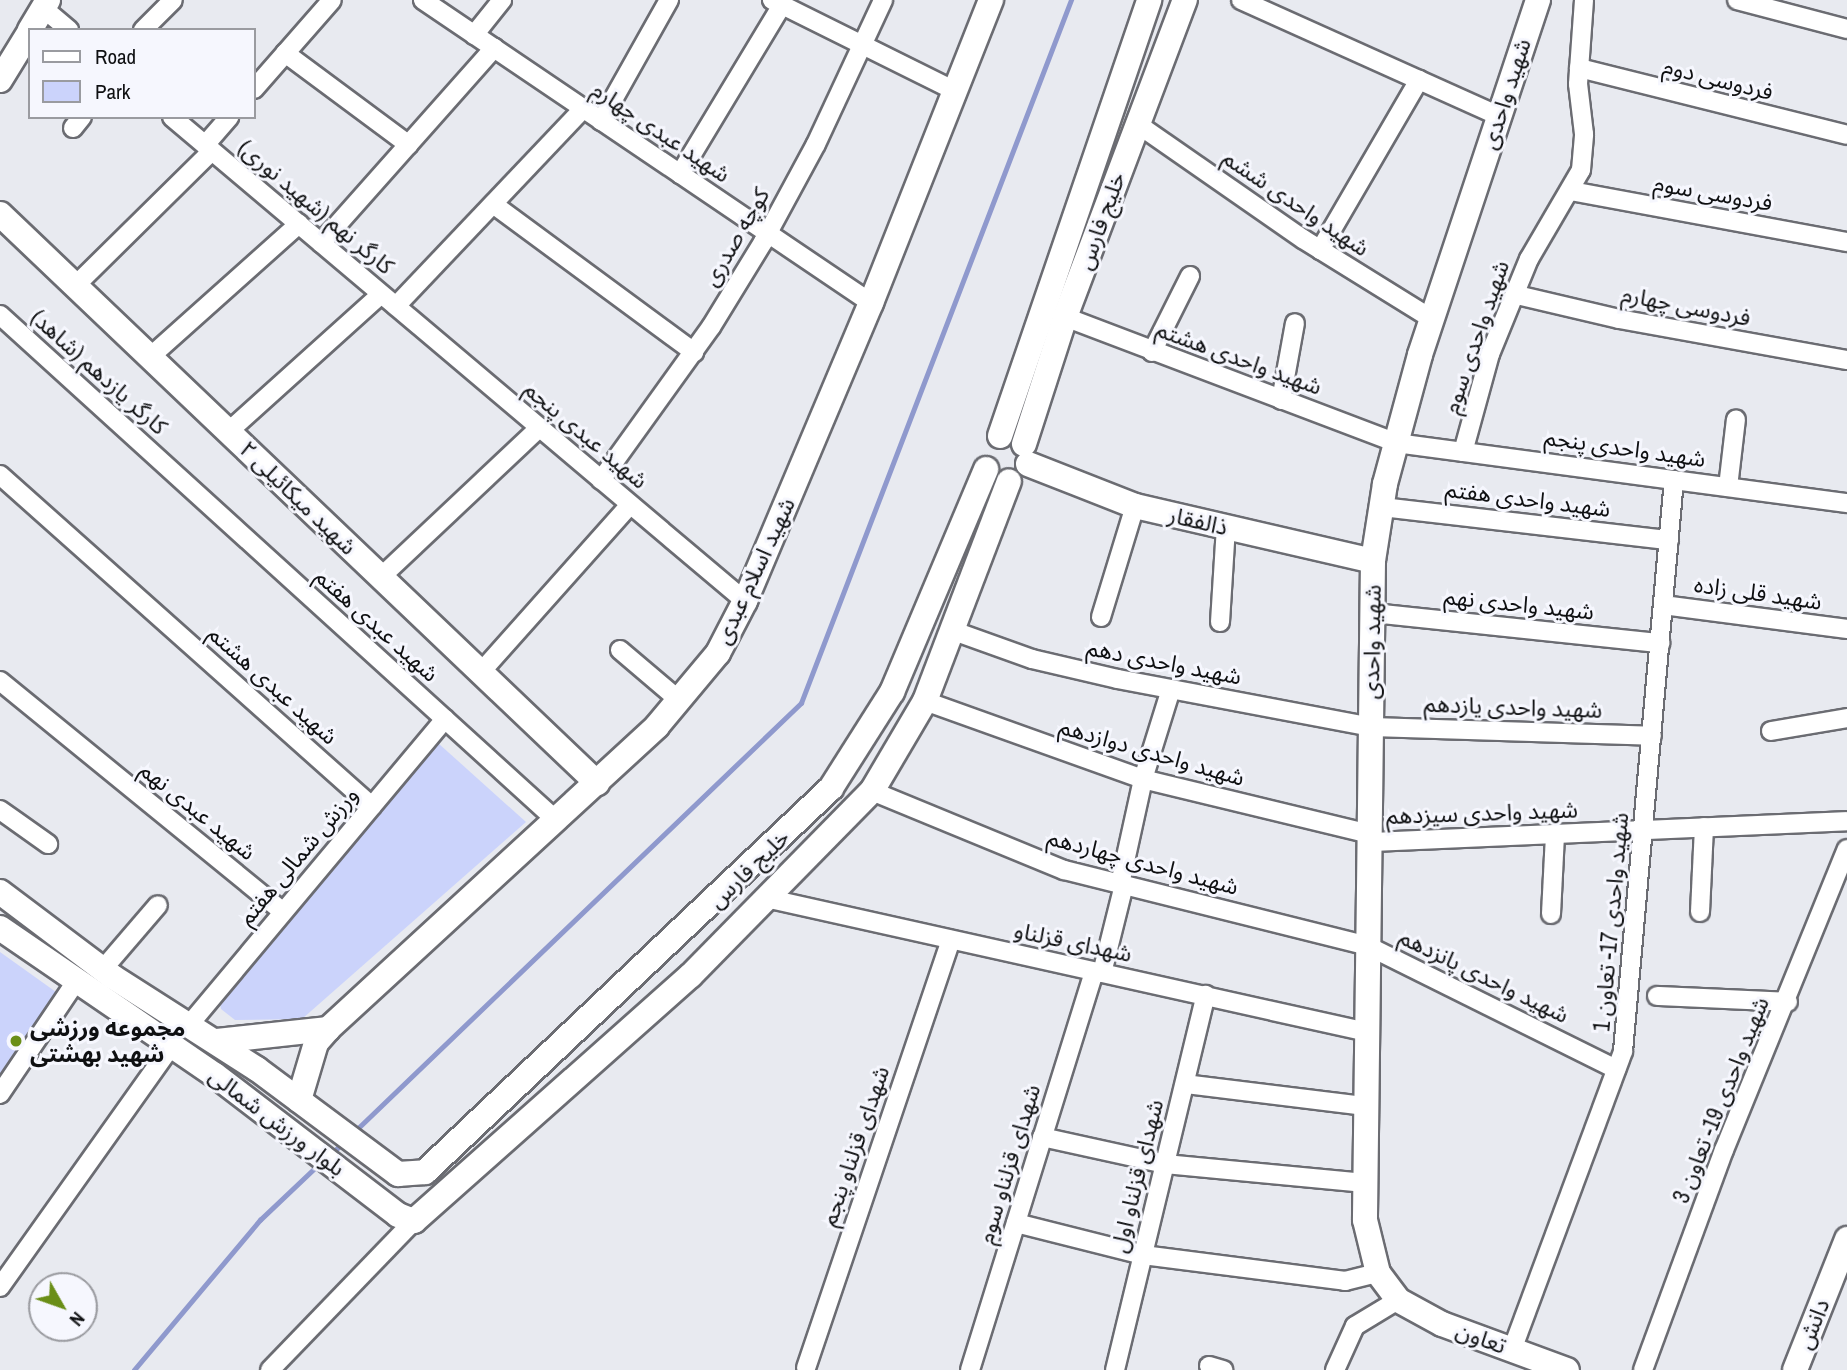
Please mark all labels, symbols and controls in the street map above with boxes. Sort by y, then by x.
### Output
legend [28,28,256,119]
street label: شهید واحدی [1475,35,1537,153]
text: Road [95,42,136,71]
street label: فردوسی دوم [1660,52,1776,106]
street label: شهید عبدی چهارم [587,76,735,188]
text: Park [95,77,130,106]
street label: کارگر نهم (شهید نوری) [233,134,399,280]
street label: شهید واحدی ششم [1218,144,1374,262]
street label: خلیج فارس [1071,168,1131,274]
street label: فردوسی سوم [1651,169,1775,217]
street label: کوچه صدری [697,183,775,291]
street label: شهید واحدی سوم [1437,257,1515,417]
street label: فردوسی چهارم [1619,280,1753,332]
street label: کارگر یازدهم (شاهد) [25,304,173,440]
street label: شهید واحدی هشتم [1152,315,1326,401]
street label: شهید عبدی پنجم [519,375,653,495]
street label: شهید واحدی پنجم [1543,423,1707,473]
street label: شهید میکائیلی ۲ [234,435,362,561]
street label: شهید واحدی هفتم [1444,475,1612,523]
street label: شهید اسلام عبدی [709,493,801,649]
street label: ذالفقار [1166,501,1230,541]
street label: شهید عبدی هفتم [310,562,444,688]
street label: شهید قلی زاده [1692,570,1824,616]
street label: شهید واحدی نهم [1443,582,1595,626]
street label: شهید واحدی [1357,584,1387,700]
street label: شهید عبدی هشتم [203,620,343,750]
street label: شهید واحدی دهم [1084,633,1244,691]
street label: شهید واحدی یازدهم [1423,690,1603,724]
street label: شهید واحدی دوازدهم [1056,712,1248,792]
street label: شهید عبدی نهم [135,756,261,866]
street label: ورزش شمالی هفتم [232,781,364,931]
street label: شهید واحدی سیزدهم [1386,796,1578,830]
street label: شهید واحدی 17- تعاون 1 [1588,811,1634,1033]
street label: شهید واحدی چهاردهم [1044,823,1242,901]
street label: خلیج فارس [703,824,795,914]
street label: شهدای قزلناو [1012,916,1134,968]
street label: شهید واحدی پانزدهم [1395,923,1573,1029]
street label: شهید واحدی 19- تعاون 3 [1667,993,1775,1207]
place label: مجموعه ورزشی شهید بهشتی [30,1014,186,1068]
marker: مجموعه ورزشی شهید بهشتی [8,1033,24,1049]
street label: بلوار ورزش شمالی [203,1062,351,1182]
street label: شهدای قزلناو پنجم [815,1062,895,1230]
street label: شهدای قزلناو سوم [972,1081,1046,1247]
street label: شهدای قزلناو اول [1105,1097,1169,1255]
north arrow [28,1272,98,1342]
street label: دانش [1790,1295,1836,1353]
text: N [64,1307,91,1332]
street label: تعاون [1452,1316,1510,1360]

